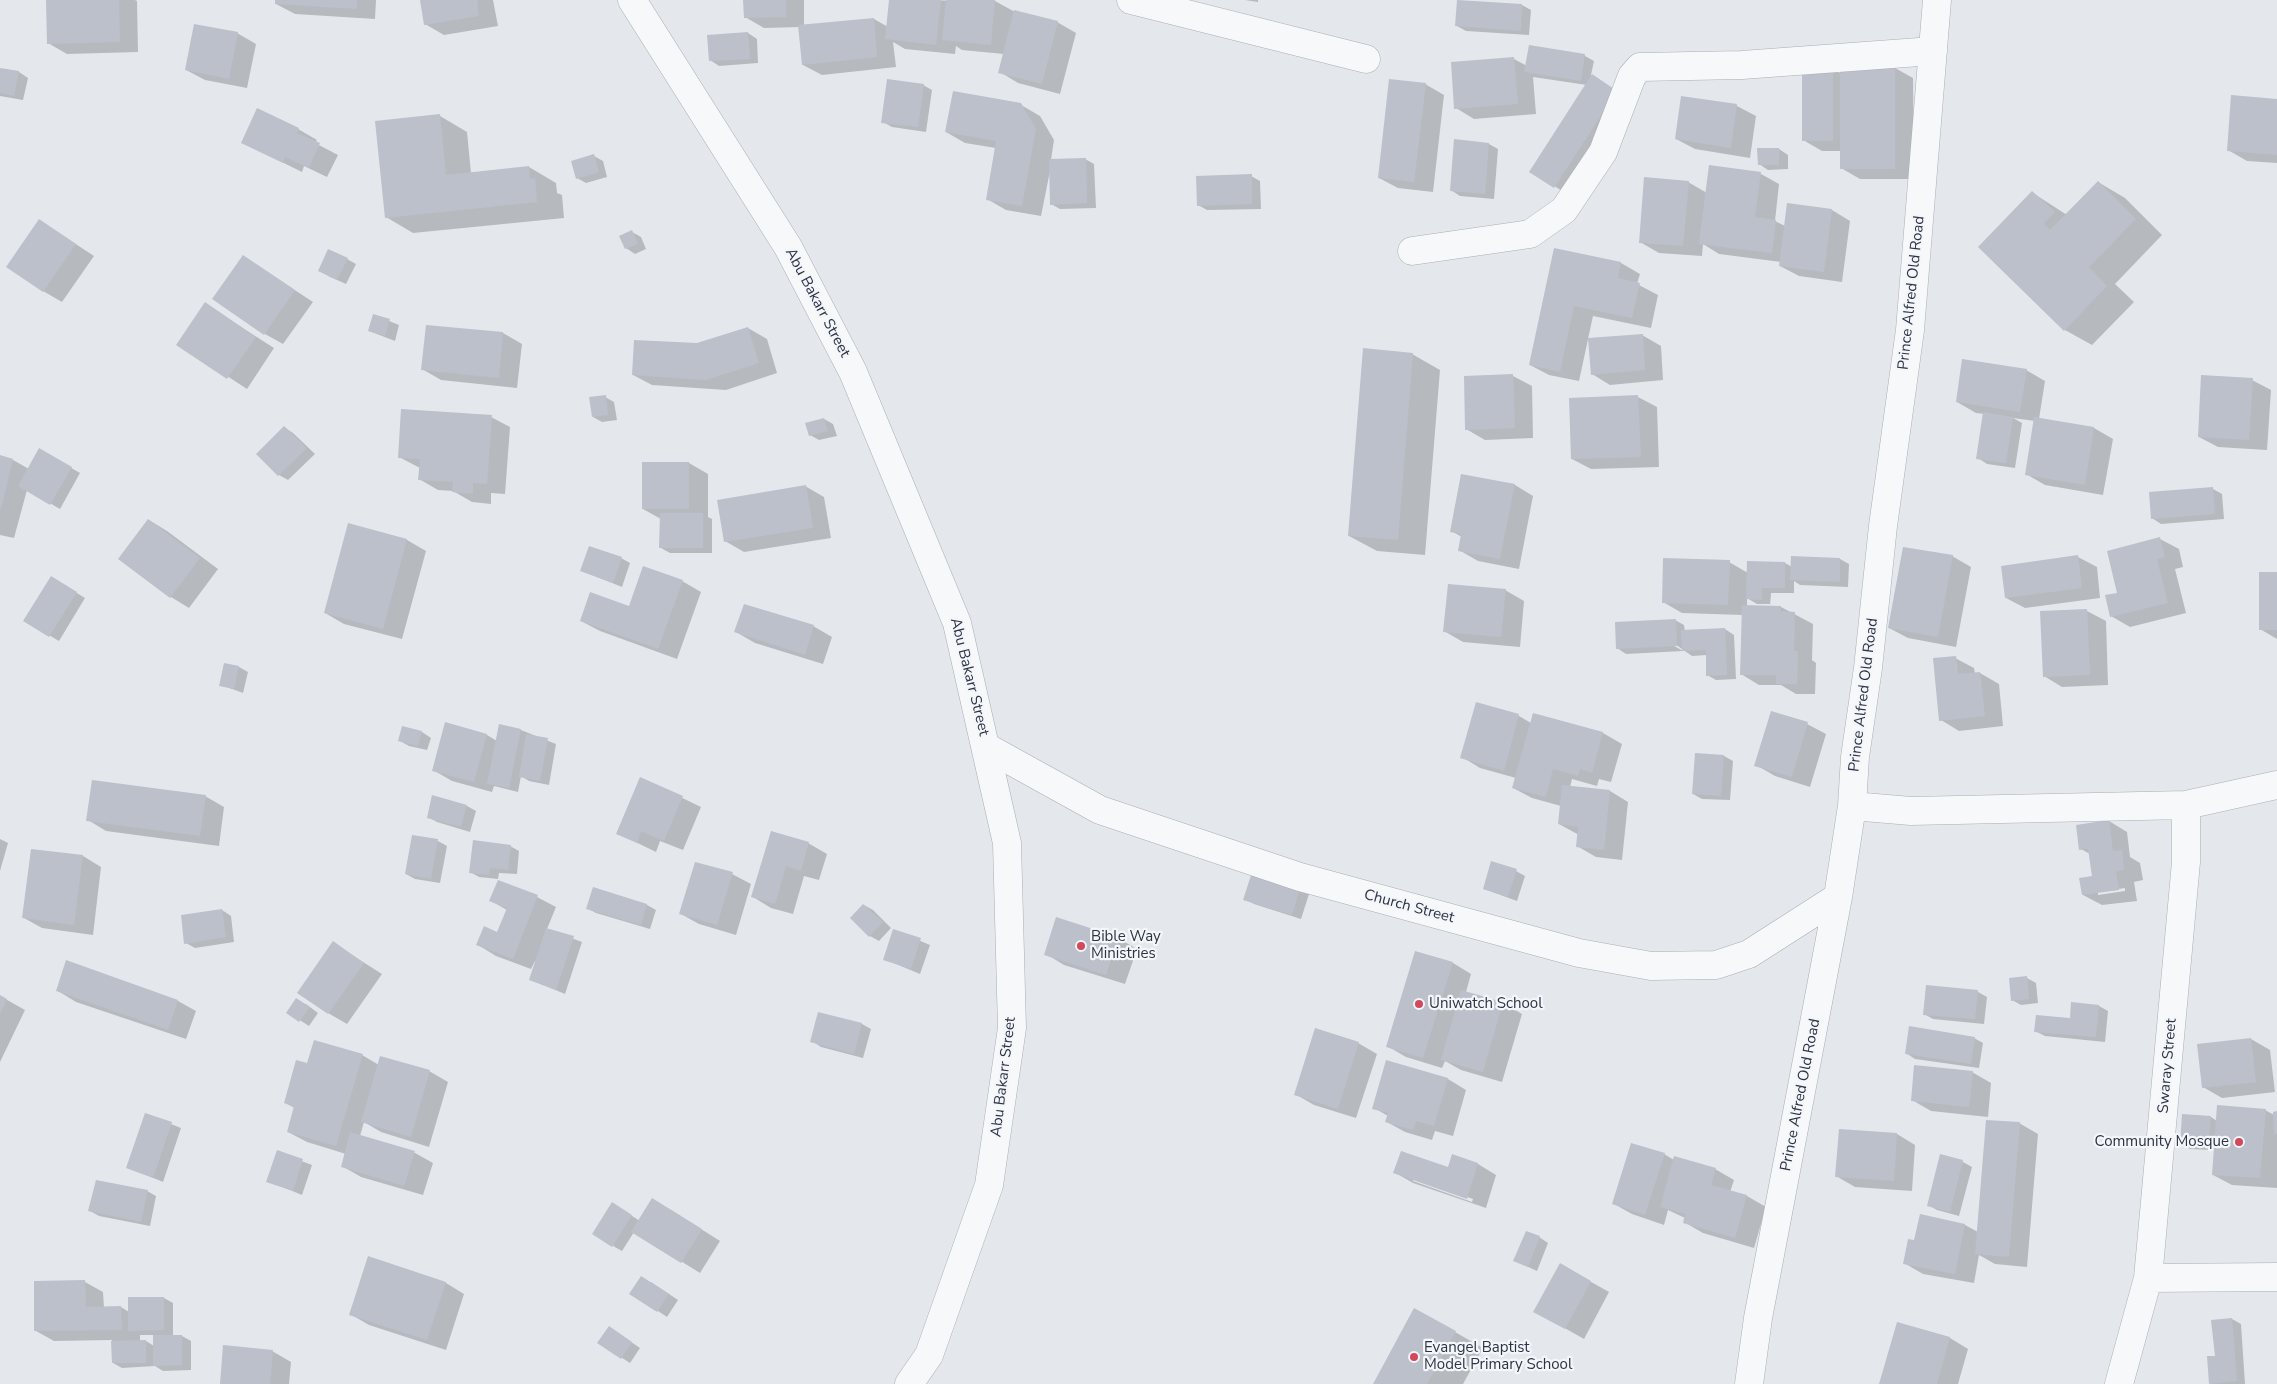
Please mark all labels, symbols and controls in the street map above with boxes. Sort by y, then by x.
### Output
street label: Prince Alfred Old Road [1895,215,1929,371]
street label: Abu Bakarr Street [781,245,853,361]
street label: Abu Bakarr Street [946,616,992,738]
street label: Prince Alfred Old Road [1846,617,1882,773]
street label: Church Street [1362,886,1456,928]
place label: Bible Way Ministries [1091,928,1161,963]
marker: Bible Way Ministries [1075,940,1087,952]
place label: Uniwatch School [1429,995,1543,1013]
marker: Uniwatch School [1413,998,1425,1010]
street label: Abu Bakarr Street [988,1016,1020,1138]
street label: Prince Alfred Old Road [1777,1017,1825,1173]
street label: Swaray Street [2155,1018,2181,1114]
place label: Community Mosque [2095,1133,2229,1151]
marker: Community Mosque [2233,1136,2245,1148]
place label: Evangel Baptist Model Primary School [1424,1339,1572,1374]
marker: Evangel Baptist Model Primary School [1408,1351,1420,1363]

